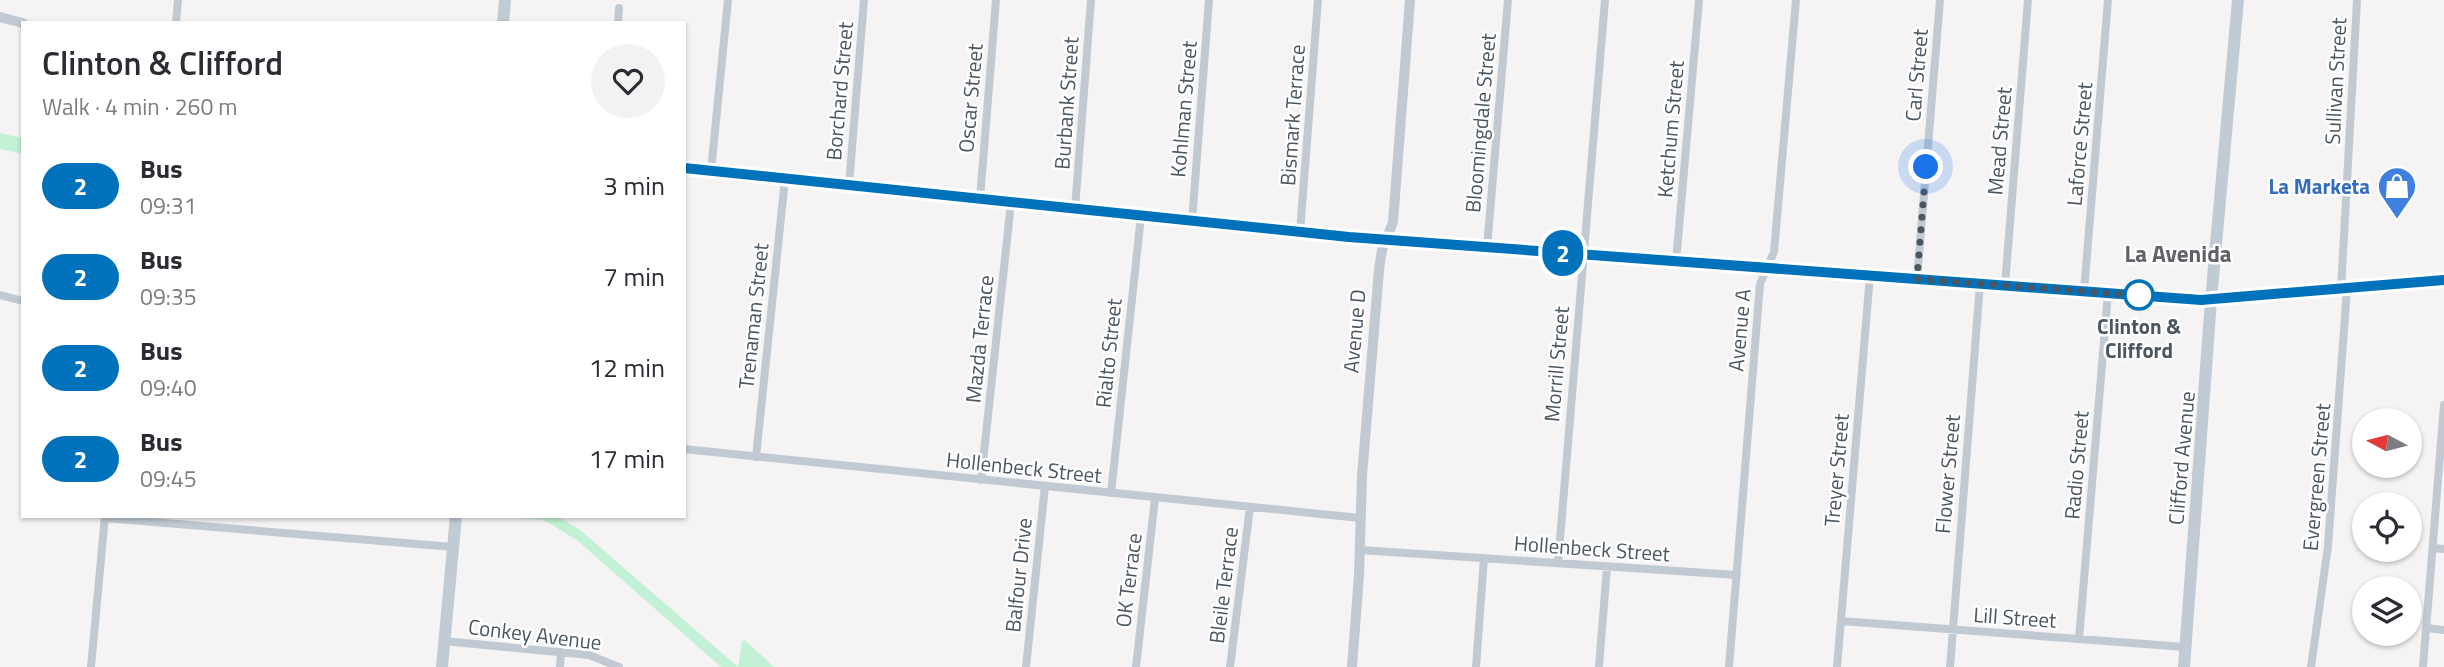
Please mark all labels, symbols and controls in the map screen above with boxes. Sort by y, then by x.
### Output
street label: Sullivan Street [2316,16,2354,145]
street label: Borchard Street [817,20,861,162]
street label: Carl Street [1896,27,1936,123]
street label: Bloomingdale Street [1456,31,1504,214]
street label: Burbank Street [1045,35,1087,170]
text: Clinton & Clifford [42,38,283,88]
street label: Kohlman Street [1161,39,1205,179]
street label: Oscar Street [949,42,991,154]
street label: Bismark Terrace [1271,43,1313,187]
button: heart [591,44,665,118]
street label: Ketchum Street [1648,59,1692,199]
street label: Laforce Street [2058,80,2100,207]
street label: Mead Street [1978,85,2020,196]
text: Walk · 4 min · 260 m [42,89,238,124]
text: Bus [140,149,182,188]
your location [1908,149,1943,184]
shop icon: La Marketa [2376,165,2418,220]
text: 3 min [603,166,665,205]
text: 2 [74,168,87,204]
place label: La Marketa [2268,170,2370,202]
text: 09:31 [140,188,197,223]
line badge: 2 [1540,230,1586,276]
text: 2 [1556,235,1570,271]
district label: La Avenida [2124,236,2232,271]
text: Bus [140,240,182,279]
street label: Trenaman Street [729,241,777,391]
text: 7 min [603,257,665,296]
text: 2 [74,259,87,295]
street label: Mazda Terrace [956,274,1002,404]
text: 09:35 [140,279,197,314]
marker: Clinton & Clifford [2124,280,2154,310]
street label: Avenue A [1719,287,1759,373]
street label: Avenue D [1334,288,1374,374]
street label: Rialto Street [1086,296,1130,409]
street label: Morrill Street [1535,304,1577,423]
place label: Clinton & Clifford [2097,310,2181,366]
text: Bus [140,331,182,370]
text: 12 min [589,348,665,387]
text: 2 [74,350,87,386]
text: 09:40 [140,370,197,405]
street label: Clifford Avenue [2159,390,2203,526]
street label: Evergreen Street [2294,401,2338,552]
north arrow [2352,408,2422,478]
map controls [2352,408,2422,646]
street label: Radio Street [2055,409,2097,521]
street label: Treyer Street [1815,412,1857,528]
street label: Flower Street [1926,413,1968,535]
text: Bus [140,422,182,461]
text: 17 min [589,439,665,478]
text: 2 [74,441,87,477]
street label: Hollenbeck Street [945,443,1104,491]
text: 09:45 [140,461,197,496]
button: locate [2352,492,2422,562]
street label: Balfour Drive [996,516,1040,634]
street label: Bleile Terrace [1200,525,1246,645]
street label: Hollenbeck Street [1513,527,1672,569]
street label: OK Terrace [1106,531,1150,629]
button: layers [2352,576,2422,646]
street label: Lill Street [1972,598,2058,636]
street label: Conkey Avenue [466,610,604,658]

